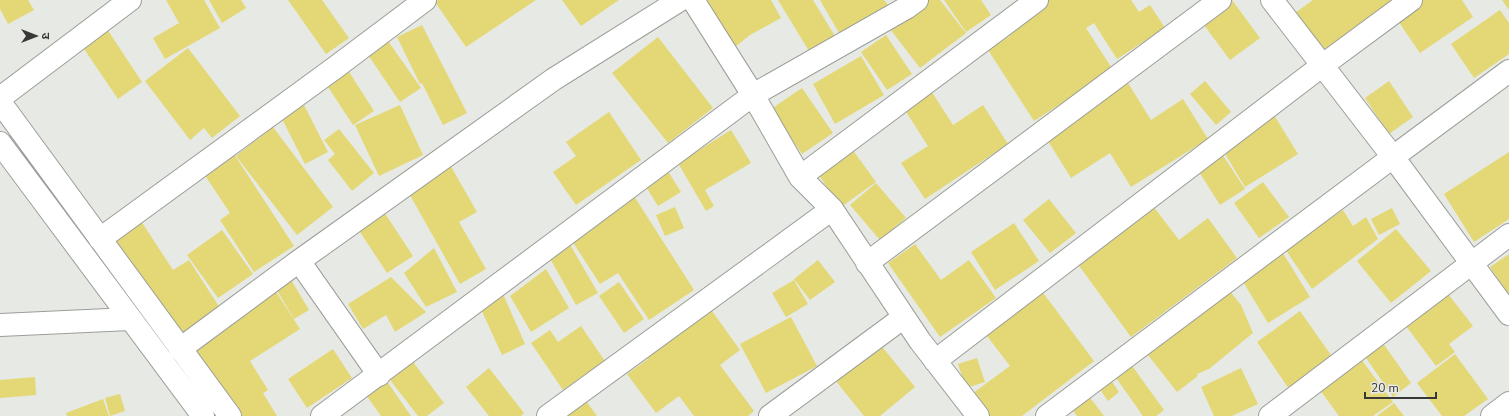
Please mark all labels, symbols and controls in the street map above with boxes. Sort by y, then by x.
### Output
north arrow [16,16,56,56]
text: उ [38,33,53,40]
scale bar [1365,374,1436,400]
text: 20 m [1371,380,1399,396]

